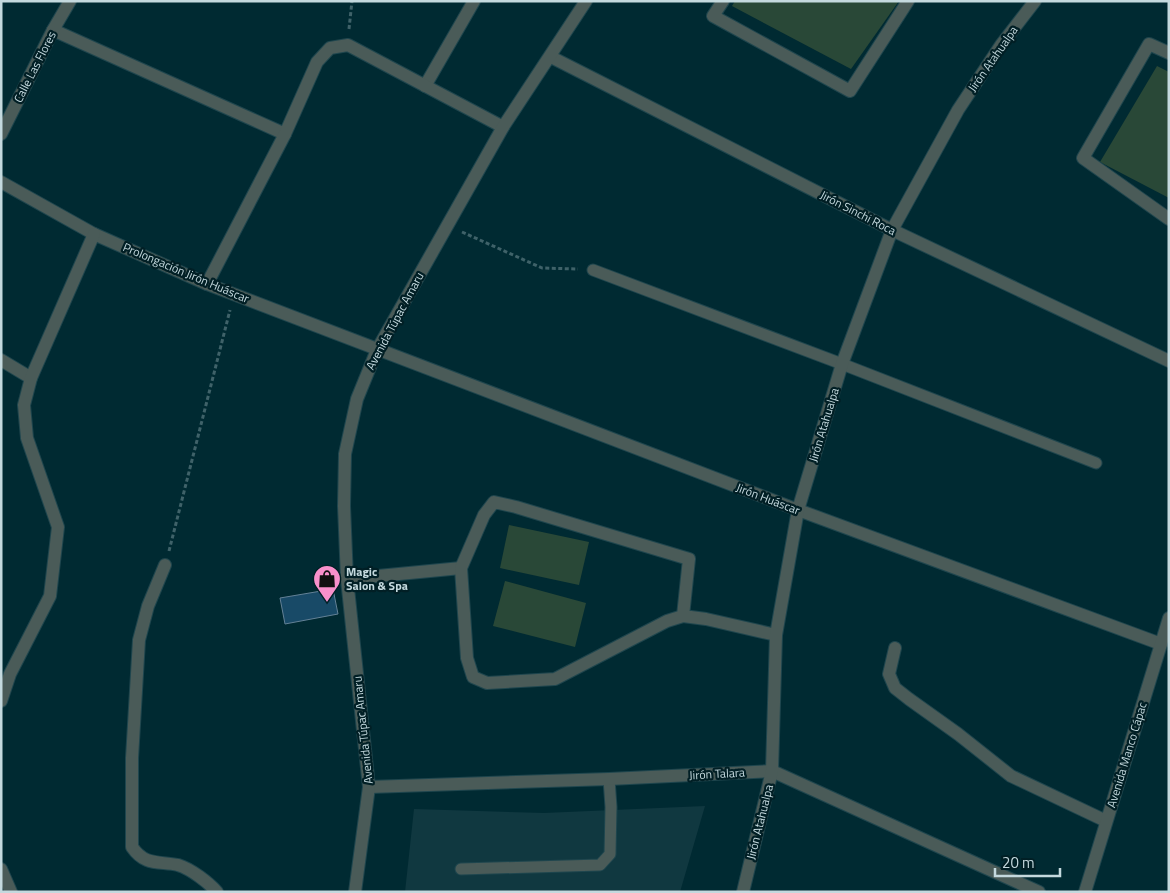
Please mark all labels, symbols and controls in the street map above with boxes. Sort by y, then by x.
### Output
street label: Jirón Atahualpa [963,22,1022,96]
street label: Calle Las Flores [8,27,61,106]
street label: Jirón Sinchi Roca [817,185,899,240]
street label: Prolongación Jirón Huáscar [120,237,252,308]
street label: Avenida Túpac Amaru [361,268,428,373]
street label: Jirón Atahualpa [803,385,844,464]
street label: Jirón Huáscar [733,478,803,519]
place label: Magic Salon & Spa [346,562,408,595]
shop icon: Magic Salon & Spa [312,564,342,603]
street label: Avenida Túpac Amaru [347,675,378,785]
street label: Avenida Manco Cápac [1101,700,1152,810]
street label: Jirón Talara [689,763,745,784]
street label: Jirón Atahualpa [741,782,778,861]
scale bar [995,846,1060,878]
text: 20 m [1002,851,1035,874]

